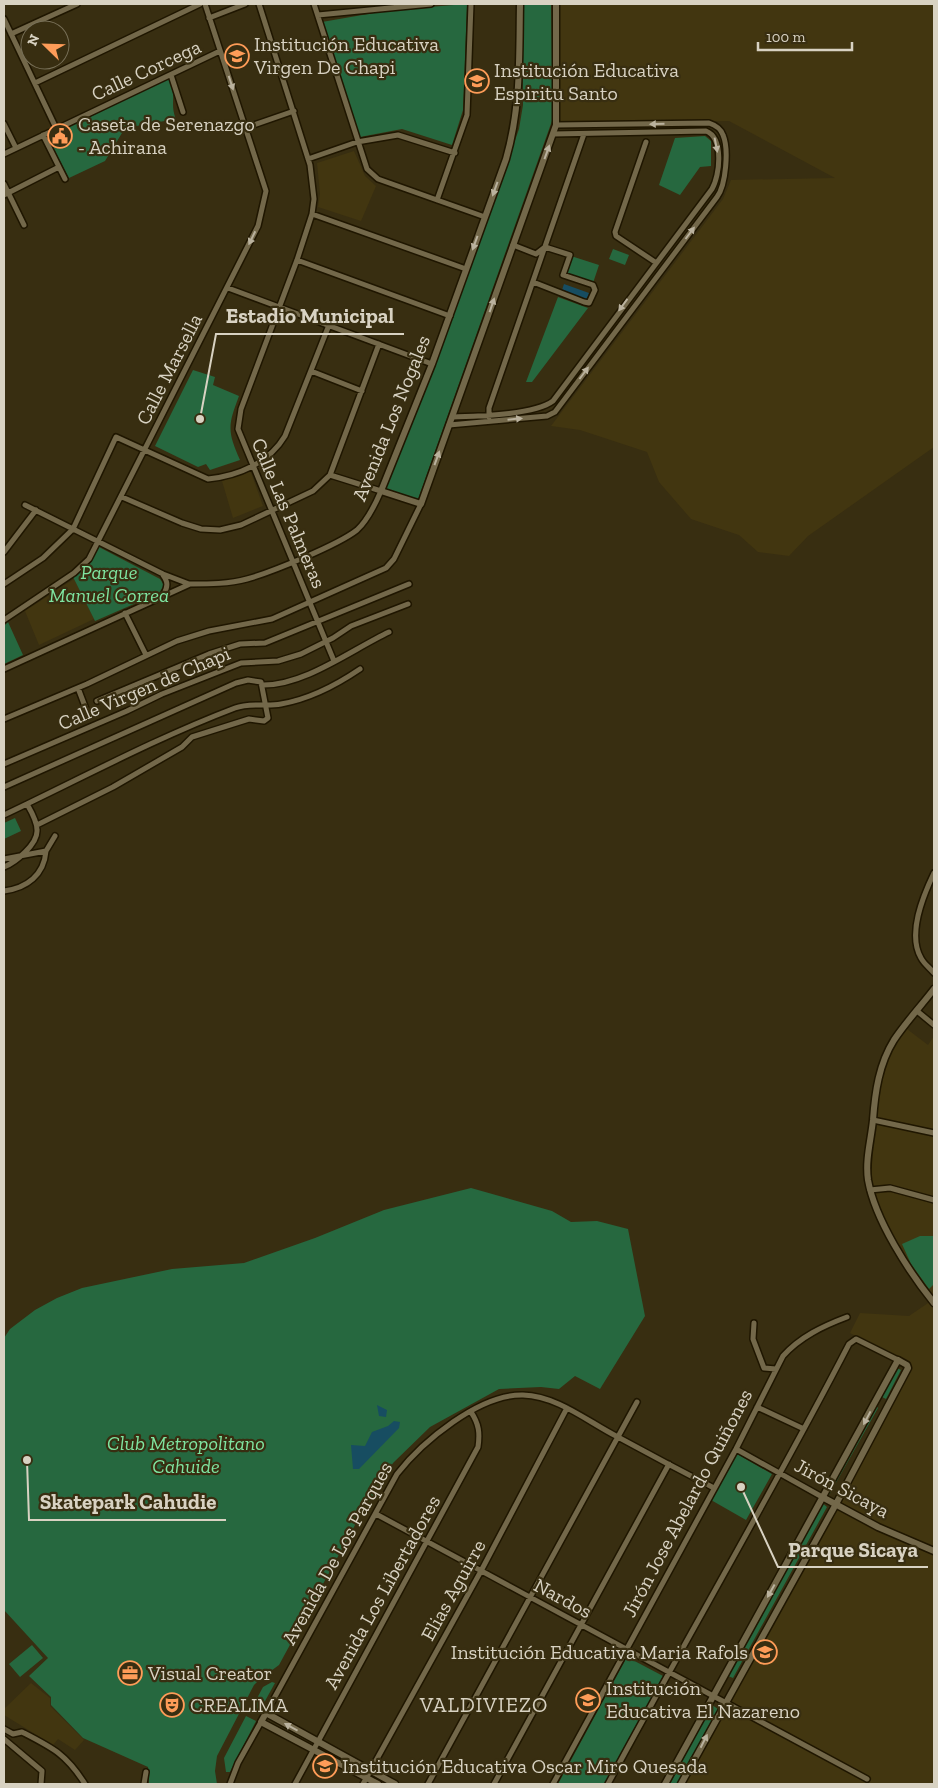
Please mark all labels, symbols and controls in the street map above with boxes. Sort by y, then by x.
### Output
north arrow [20,20,70,70]
scale bar [758,20,852,52]
text: 100 m [766,28,805,46]
text: N [24,32,44,48]
place label: Institución Educativa Virgen De Chapi [253,32,439,79]
street label: Calle Corcega [87,34,205,106]
school or university icon: Institución Educativa Virgen De Chapi [224,43,250,69]
place label: Institución Educativa Espiritu Santo [494,58,679,105]
school or university icon: Institución Educativa Espiritu Santo [464,68,490,94]
one-way arrow [228,76,235,91]
place label: Caseta de Serenazgo - Achirana [78,112,255,159]
one-way arrow [649,120,665,128]
public building icon: Caseta de Serenazgo - Achirana [47,123,73,149]
one-way arrow [712,137,720,153]
one-way arrow [543,144,551,159]
one-way arrow [491,182,499,197]
one-way arrow [685,226,695,240]
one-way arrow [248,231,256,245]
one-way arrow [471,236,479,251]
one-way arrow [488,297,496,312]
callout: Estadio Municipal [216,298,404,334]
one-way arrow [619,299,629,312]
text: Estadio Municipal [226,303,394,328]
street label: Calle Marsella [131,309,207,428]
street label: Avenida Los Nogales [347,332,435,504]
one-way arrow [579,367,590,380]
one-way arrow [508,415,524,423]
street label: Calle Las Palmeras [247,434,331,592]
one-way arrow [433,450,441,465]
park label: Parque Manuel Correa [49,560,169,607]
street label: Calle Virgen de Chapi [54,641,234,735]
street label: Jirón Jose Abelardo Quiñones [617,1385,757,1621]
one-way arrow [862,1411,871,1425]
park label: Club Metropolitano Cahuide [107,1431,265,1478]
street label: Jirón Sicaya [791,1453,894,1523]
street label: Avenida De Los Parques [277,1457,397,1649]
callout: Skatepark Cahudie [29,1484,226,1520]
text: Skatepark Cahudie [40,1489,216,1514]
street label: Avenida Los Libertadores [319,1491,445,1693]
callout: Parque Sicaya [778,1531,928,1567]
street label: Elias Aguirre [415,1535,491,1645]
text: Parque Sicaya [788,1537,918,1562]
street label: Nardos [530,1573,596,1623]
one-way arrow [767,1584,775,1598]
school or university icon: Institución Educativa Maria Rafols [752,1639,778,1665]
place label: Institución Educativa Maria Rafols [451,1640,748,1664]
office icon: Visual Creator [117,1660,143,1686]
place label: Visual Creator [147,1661,272,1685]
place label: Institución Educativa El Nazareno [606,1676,800,1723]
school or university icon: Institución Educativa El Nazareno [575,1687,601,1713]
theatre icon: CREALIMA [159,1692,185,1718]
district label: VALDIVIEZO [419,1692,548,1717]
place label: CREALIMA [190,1693,289,1717]
one-way arrow [284,1723,299,1731]
one-way arrow [700,1734,708,1749]
school or university icon: Institución Educativa Oscar Miro Quesada [312,1753,338,1779]
place label: Institución Educativa Oscar Miro Quesada [342,1754,707,1778]

